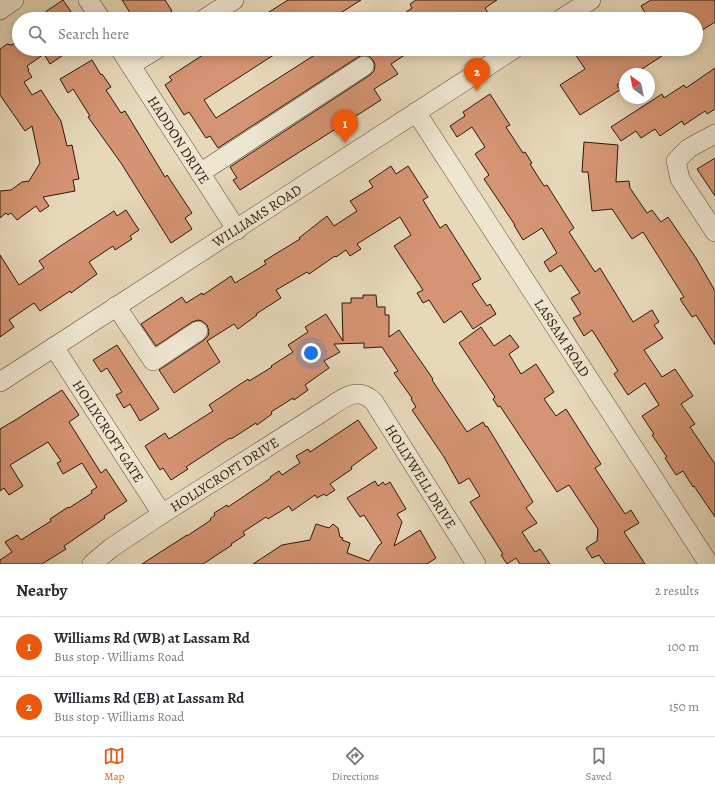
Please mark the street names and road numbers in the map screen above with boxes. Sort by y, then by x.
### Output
street label: HADDON DRIVE [143,92,214,187]
street label: WILLIAMS ROAD [208,180,305,252]
street label: LASSAM ROAD [530,295,595,381]
street label: HOLLYCROFT GATE [68,376,148,486]
street label: HOLLYWELL DRIVE [381,421,461,532]
street label: HOLLYCROFT DRIVE [166,433,282,516]

